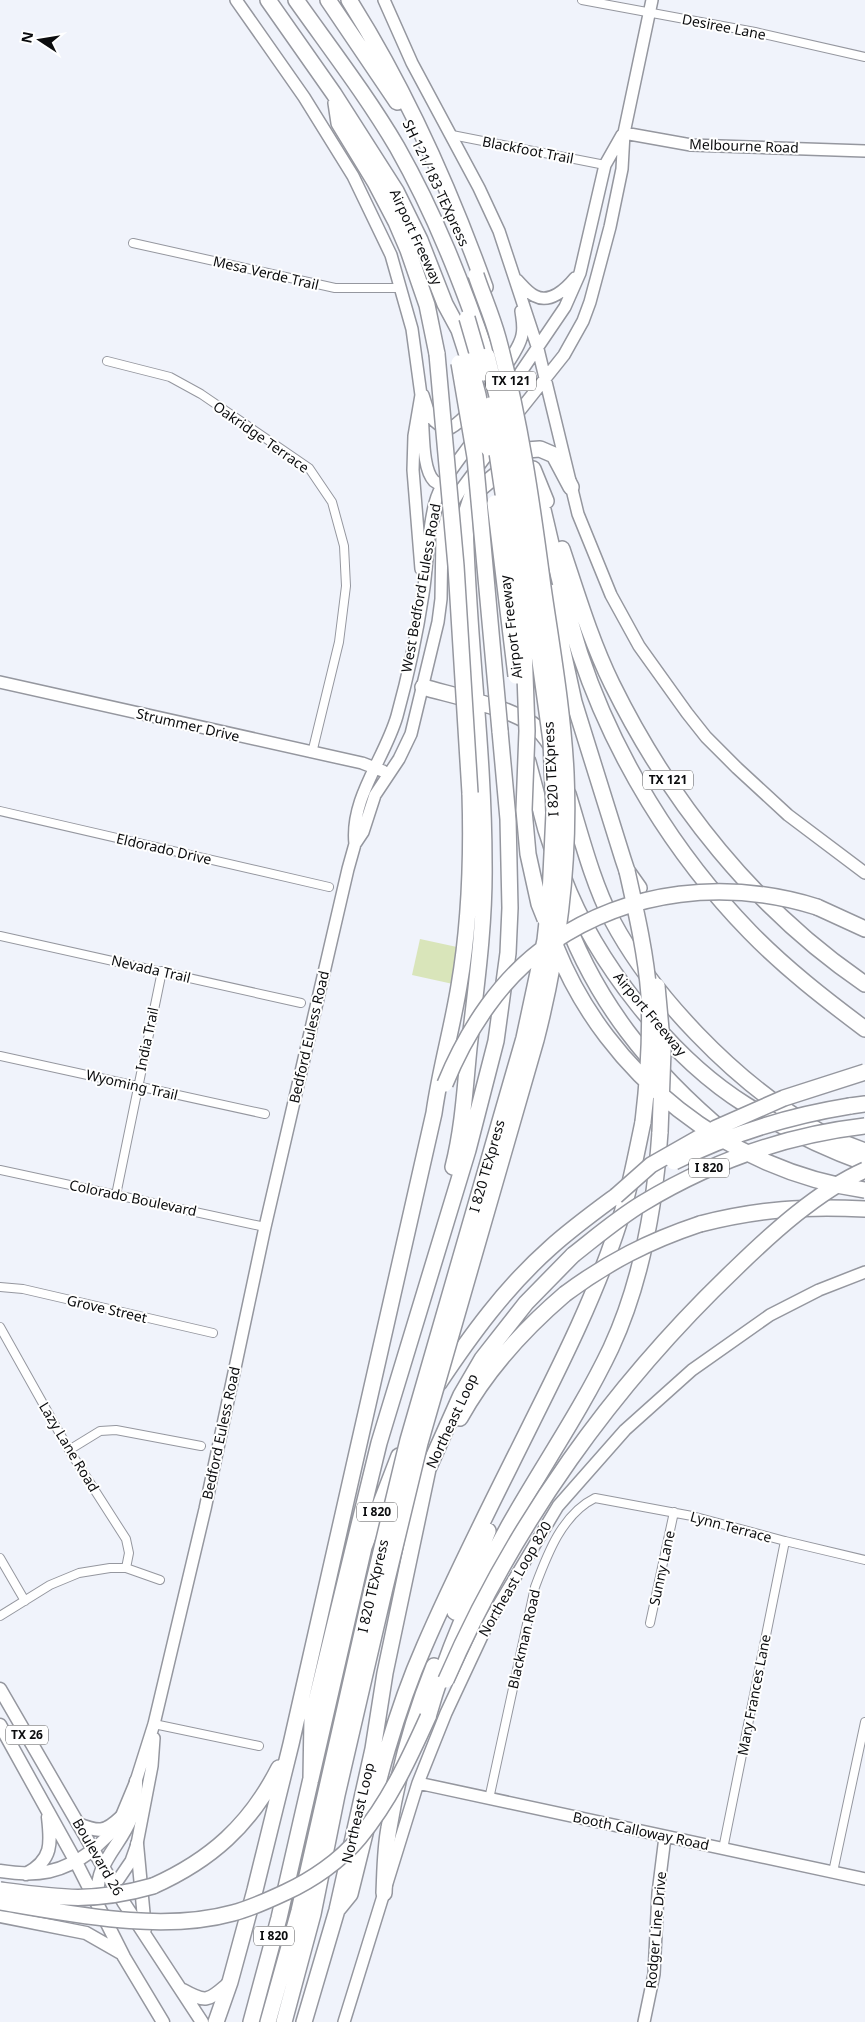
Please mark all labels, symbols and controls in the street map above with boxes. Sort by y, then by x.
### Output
street label: Desiree Lane [681,9,768,44]
north arrow [15,15,65,65]
text: N [16,30,37,45]
street label: SH 121/183 TEXpress [399,116,474,250]
street label: Blackfoot Trail [481,131,576,168]
street label: Melbourne Road [689,134,799,157]
street label: Airport Freeway [386,186,447,289]
street label: Mesa Verde Trail [211,251,321,294]
road number: TX 121 [486,372,536,391]
street label: Oakridge Terrace [210,396,313,477]
street label: West Bedford Euless Road [396,502,445,674]
street label: Airport Freeway [495,573,526,680]
street label: Strummer Drive [135,703,242,746]
street label: I 820 TEXpress [539,721,562,817]
road number: TX 121 [643,770,693,790]
street label: Eldorado Drive [115,828,214,869]
street label: Nevada Trail [110,950,193,987]
street label: Airport Freeway [610,968,692,1060]
street label: Bedford Euless Road [284,969,333,1105]
street label: India Trail [130,1005,163,1073]
street label: Wyoming Trail [84,1065,180,1104]
street label: I 820 TEXpress [464,1117,509,1214]
road number: I 820 [689,1158,729,1178]
street label: Colorado Boulevard [68,1175,199,1220]
street label: Grove Street [65,1290,149,1327]
street label: Bedford Euless Road [197,1365,244,1501]
street label: Northeast Loop [421,1370,482,1471]
street label: Lazy Lane Road [35,1398,104,1495]
road number: I 820 [357,1502,397,1521]
street label: Lynn Terrace [688,1506,774,1547]
street label: Northeast Loop 820 [474,1518,555,1640]
street label: Sunny Lane [644,1529,679,1607]
street label: I 820 TEXpress [353,1537,393,1634]
street label: Blackman Road [503,1587,544,1691]
street label: Mary Frances Lane [732,1633,775,1757]
road number: TX 26 [6,1726,48,1744]
street label: Northeast Loop [337,1761,378,1865]
street label: Booth Calloway Road [571,1807,711,1854]
street label: Boulevard 26 [69,1815,128,1899]
street label: Rodger Line Drive [641,1871,670,1989]
road number: I 820 [254,1926,294,1945]

